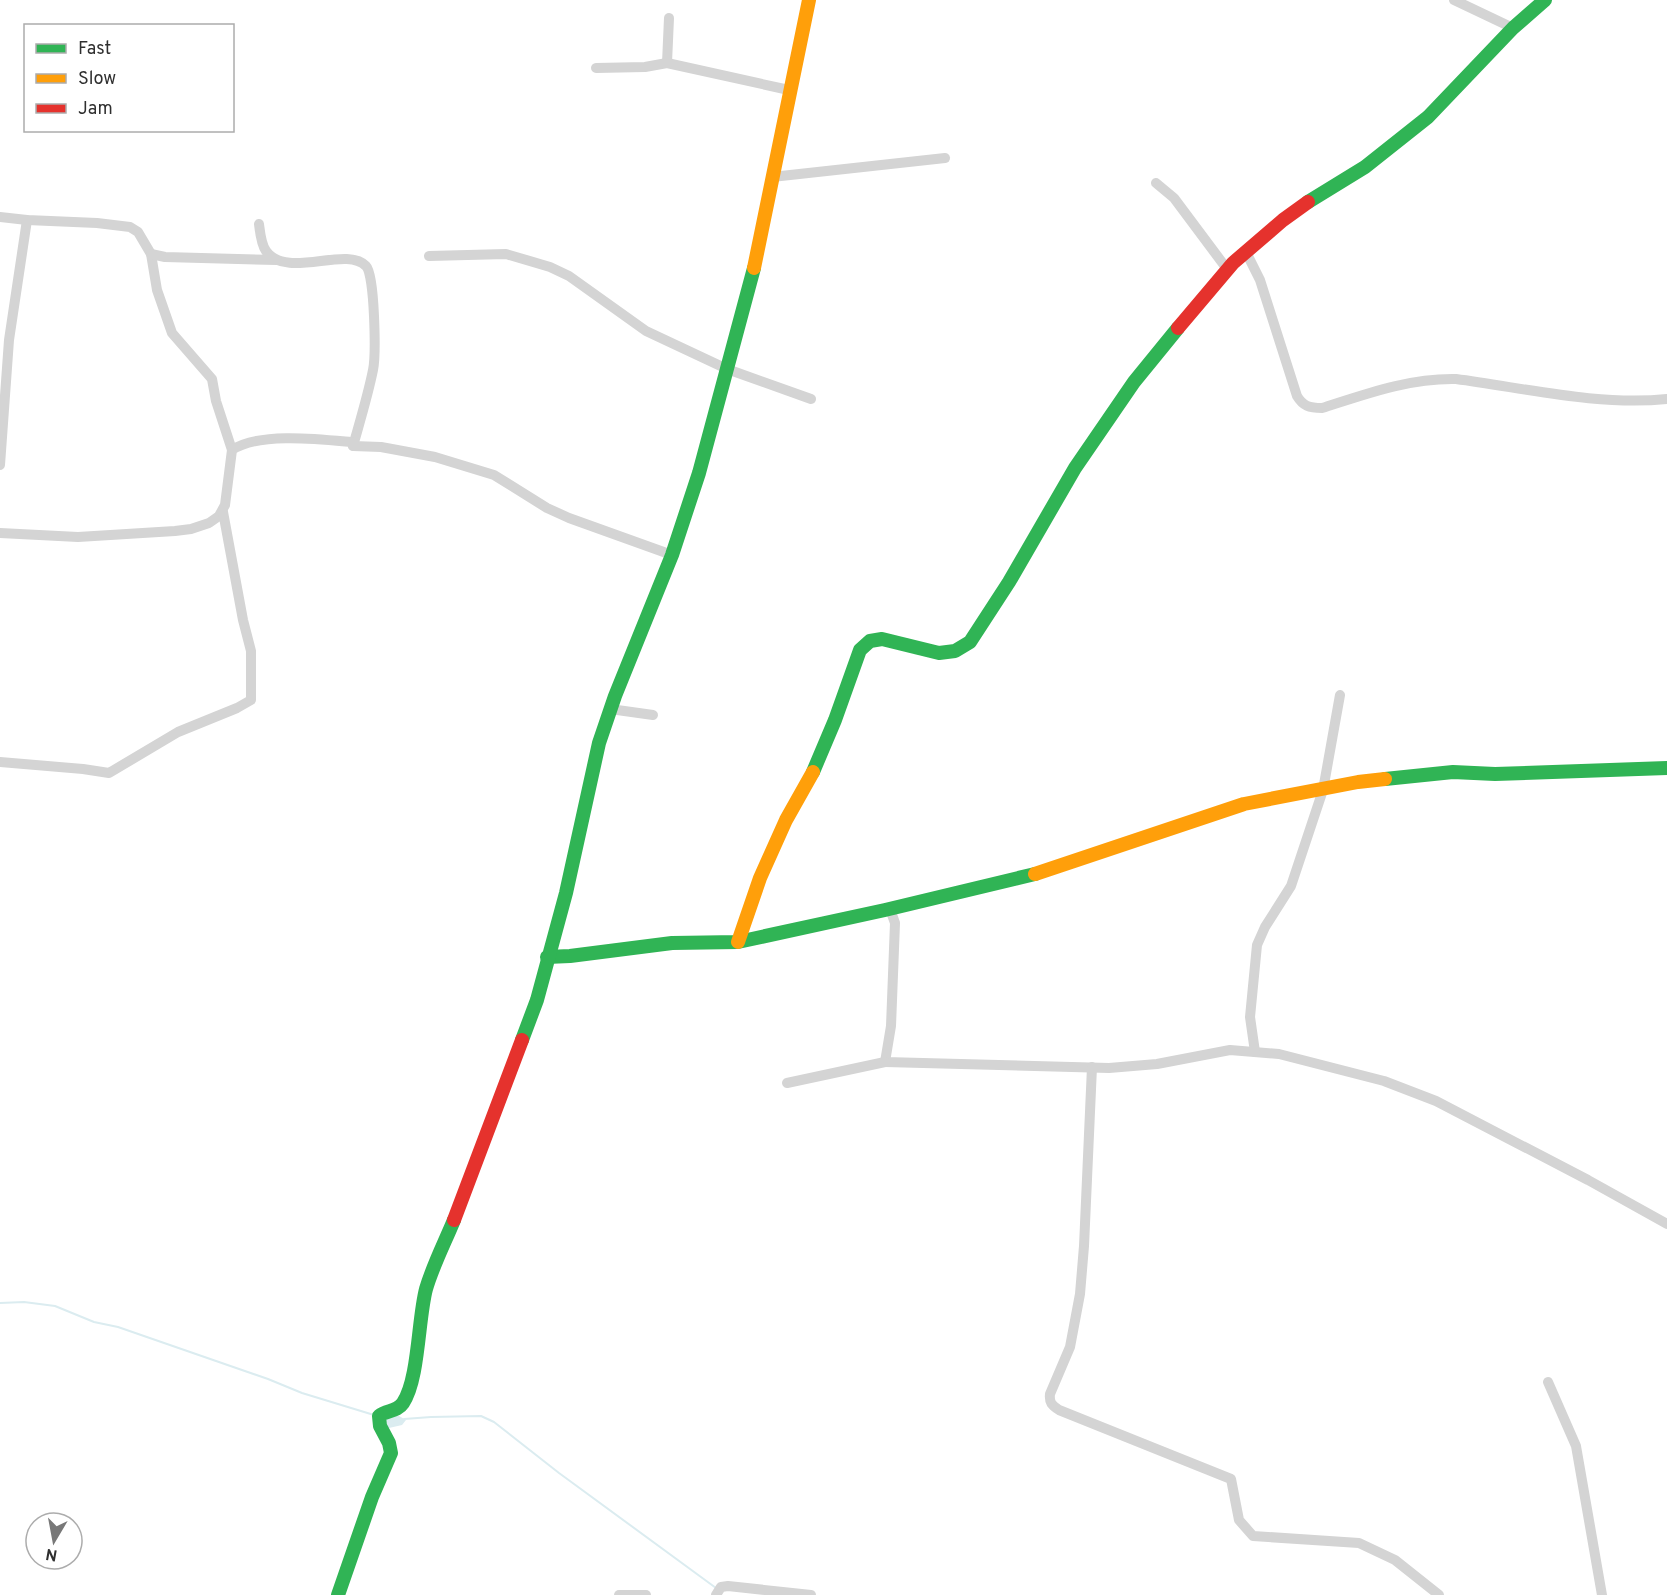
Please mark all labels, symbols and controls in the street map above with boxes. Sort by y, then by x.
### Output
legend [24,24,234,132]
text: Fast [78,38,111,61]
text: Slow [78,68,116,91]
text: Jam [78,98,113,121]
north arrow [24,1511,84,1571]
text: N [44,1543,59,1565]

